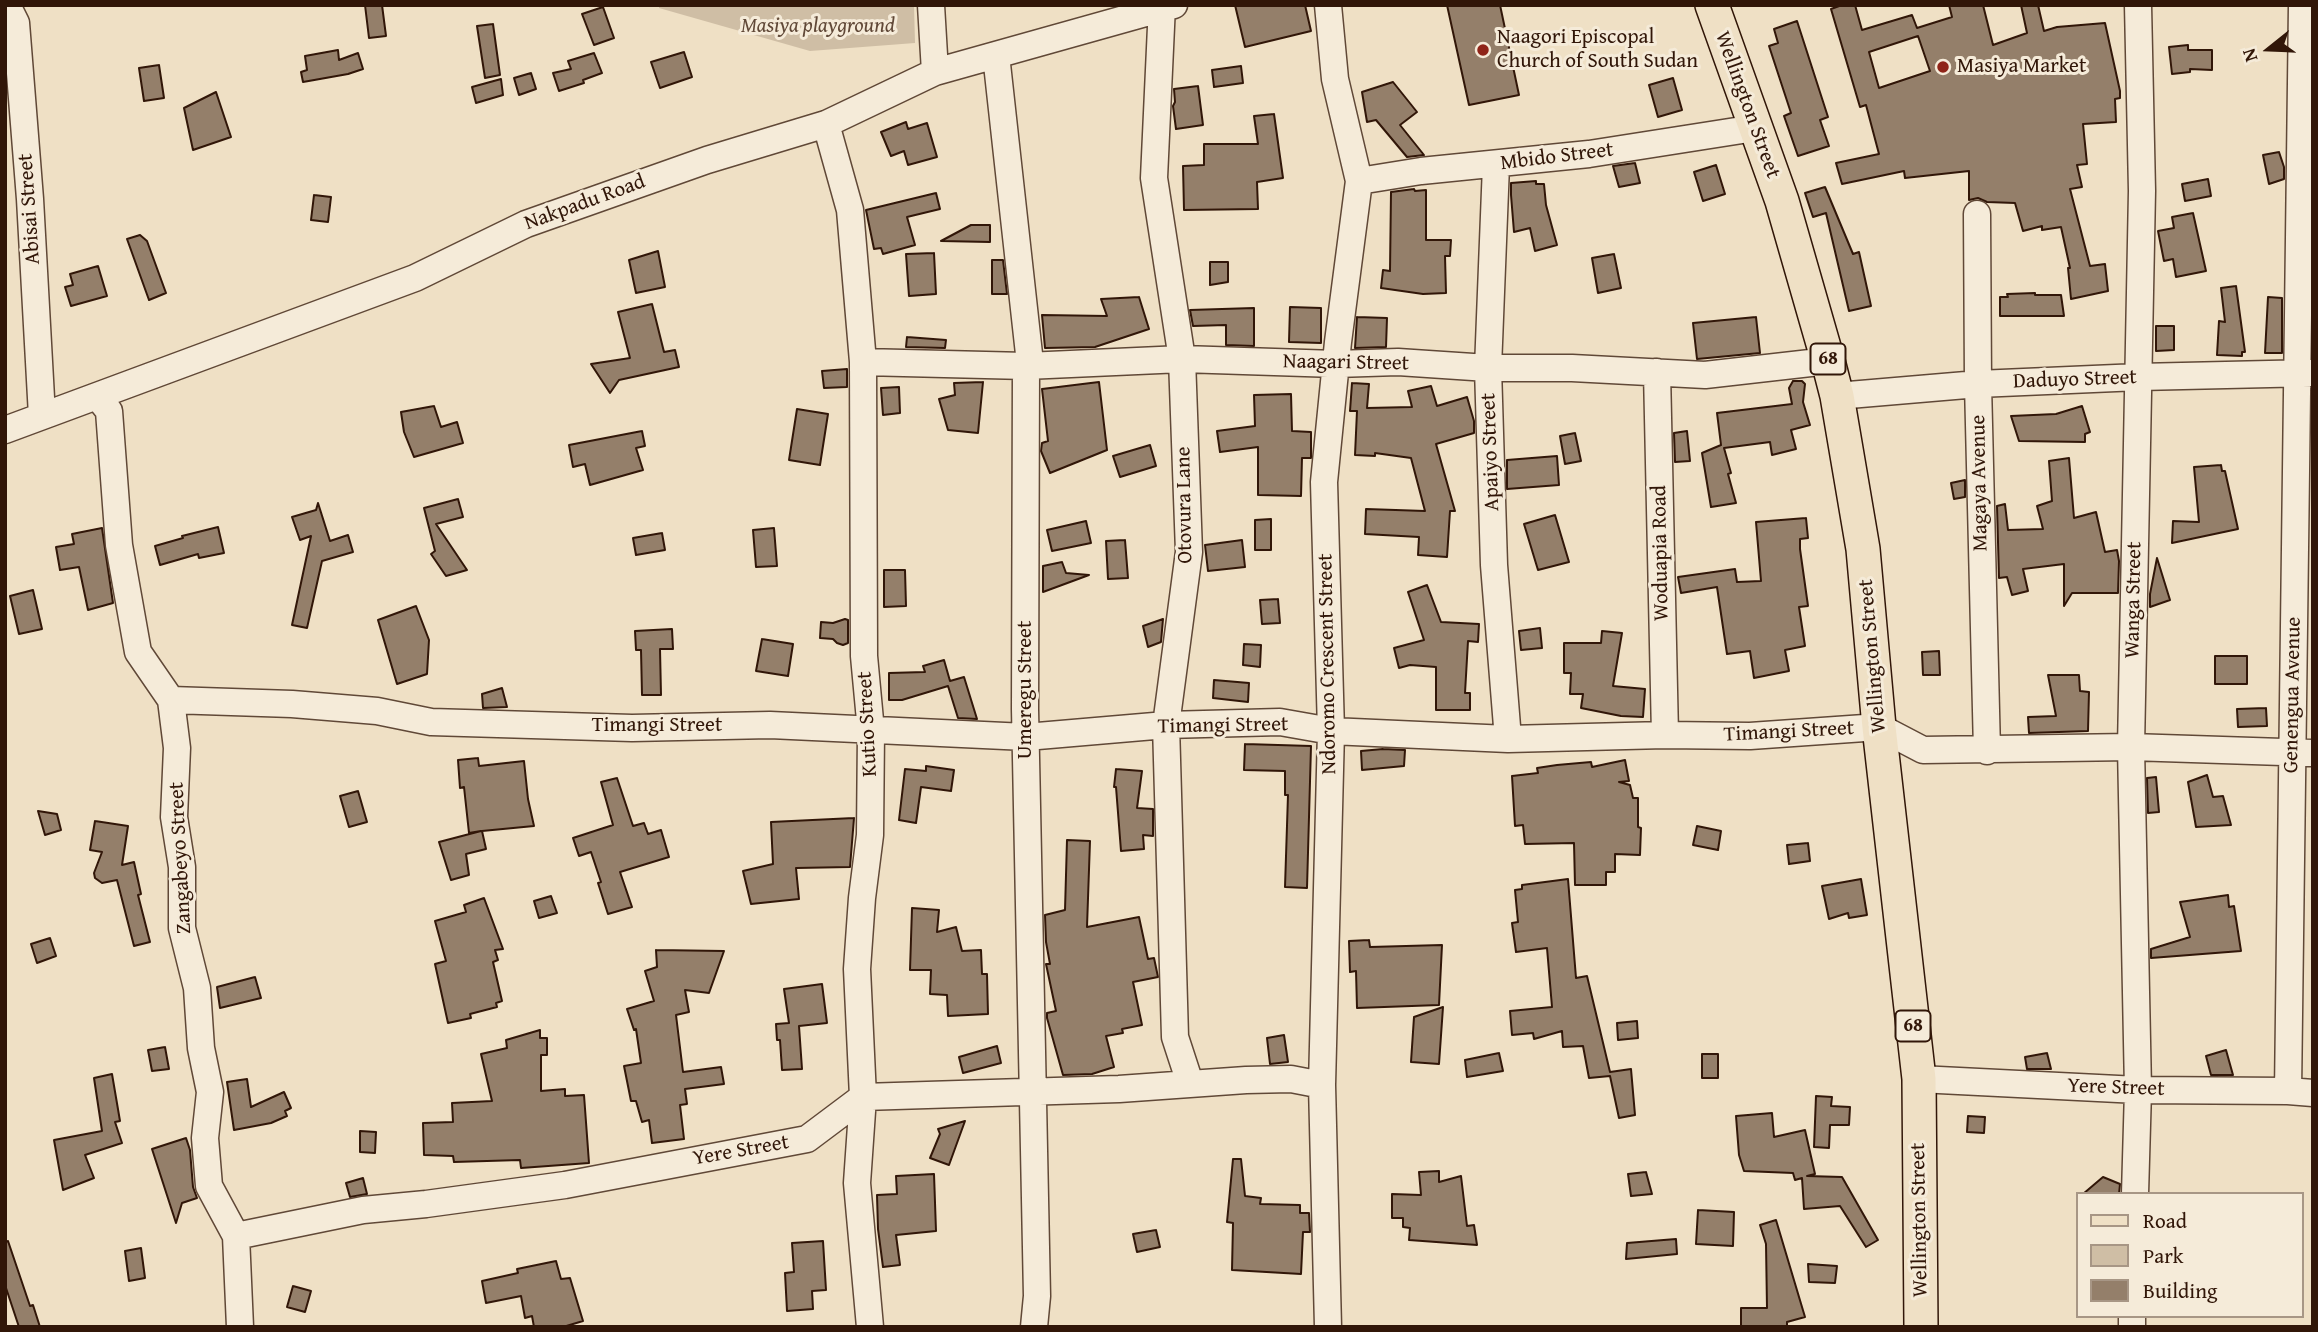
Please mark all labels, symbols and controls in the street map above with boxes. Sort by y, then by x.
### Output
park label: Masiya playground [741,14,895,40]
north arrow [2234,14,2304,84]
place label: Naagori Episcopal Church of South Sudan [1497,25,1698,75]
street label: Wellington Street [1709,28,1785,182]
marker: Naagori Episcopal Church of South Sudan [1475,42,1491,58]
text: N [2234,45,2264,66]
place label: Masiya Market [1957,54,2086,80]
marker: Masiya Market [1935,59,1951,75]
street label: Mbido Street [1499,138,1615,176]
street label: Abisai Street [14,153,46,265]
street label: Nakpadu Road [521,169,649,237]
road number: 68 [1811,344,1846,374]
street label: Naagari Street [1283,349,1409,377]
street label: Daduyo Street [2013,365,2137,395]
street label: Apaiyo Street [1476,392,1506,512]
street label: Magaya Avenue [1966,414,1994,552]
street label: Otovura Lane [1171,446,1199,564]
street label: Woduapia Road [1647,485,1675,621]
street label: Wanga Street [2120,541,2148,659]
street label: Ndoromo Crescent Street [1313,553,1343,775]
street label: Wellington Street [1854,578,1892,734]
street label: Genengua Avenue [2279,617,2307,773]
street label: Umeregu Street [1013,621,1039,759]
street label: Kutio Street [853,671,883,777]
street label: Timangi Street [1157,712,1289,740]
street label: Timangi Street [592,713,722,739]
street label: Timangi Street [1723,716,1855,748]
street label: Zangabeyo Street [164,781,198,935]
road number: 68 [1896,1010,1930,1042]
street label: Yere Street [2067,1074,2165,1102]
street label: Yere Street [691,1130,791,1172]
street label: Wellington Street [1906,1143,1934,1297]
legend [2076,1192,2304,1318]
text: Road [2143,1205,2187,1236]
text: Park [2143,1240,2184,1271]
text: Building [2143,1275,2217,1306]

